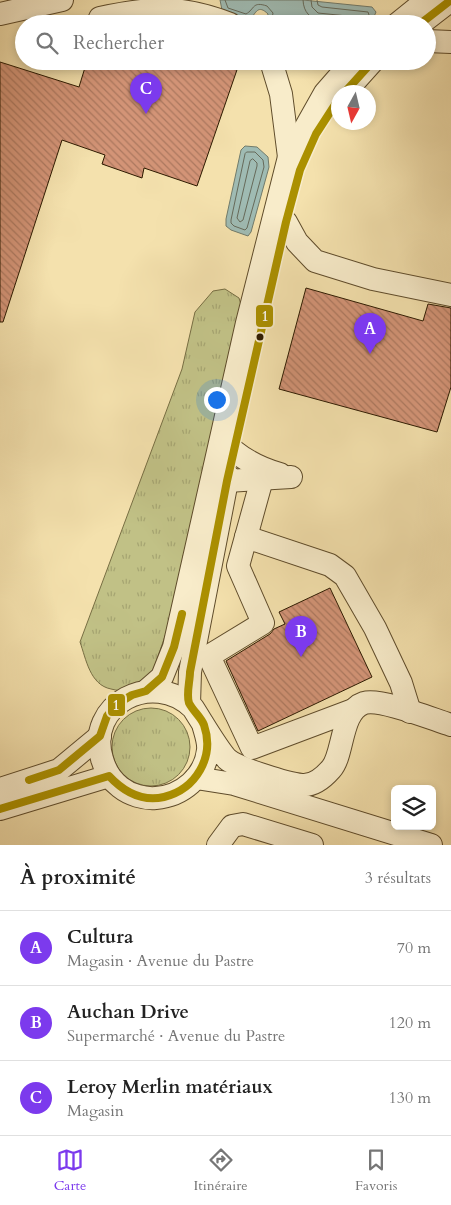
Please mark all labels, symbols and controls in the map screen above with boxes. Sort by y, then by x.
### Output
search box [15,15,436,70]
icon: search [33,29,61,57]
text: Rechercher [73,30,164,56]
pin: C [130,73,162,114]
north arrow [331,85,376,130]
line badge: 1 [255,304,274,328]
text: 1 [261,307,269,326]
pin: A [354,313,386,354]
unlabelled marker [255,332,265,342]
your location [204,387,230,413]
pin: B [285,616,317,657]
line badge: 1 [107,693,126,717]
text: 1 [112,696,120,715]
map controls [391,785,436,830]
button: layers [391,785,436,830]
text: À proximité [20,863,136,892]
text: 3 résultats [365,867,431,889]
text: Cultura [67,924,133,950]
text: A [30,937,42,959]
text: 70 m [397,937,431,959]
text: Magasin · Avenue du Pastre [67,950,254,972]
text: Auchan Drive [67,999,189,1025]
text: B [30,1012,42,1034]
text: 120 m [389,1012,431,1034]
text: Supermarché · Avenue du Pastre [67,1025,285,1047]
text: Leroy Merlin matériaux [67,1074,273,1100]
text: C [30,1087,42,1109]
text: 130 m [389,1087,431,1109]
text: Magasin [67,1100,124,1122]
tab: Carte [54,1146,86,1195]
tab: Itinéraire [194,1146,248,1195]
tab: Favoris [355,1146,397,1195]

